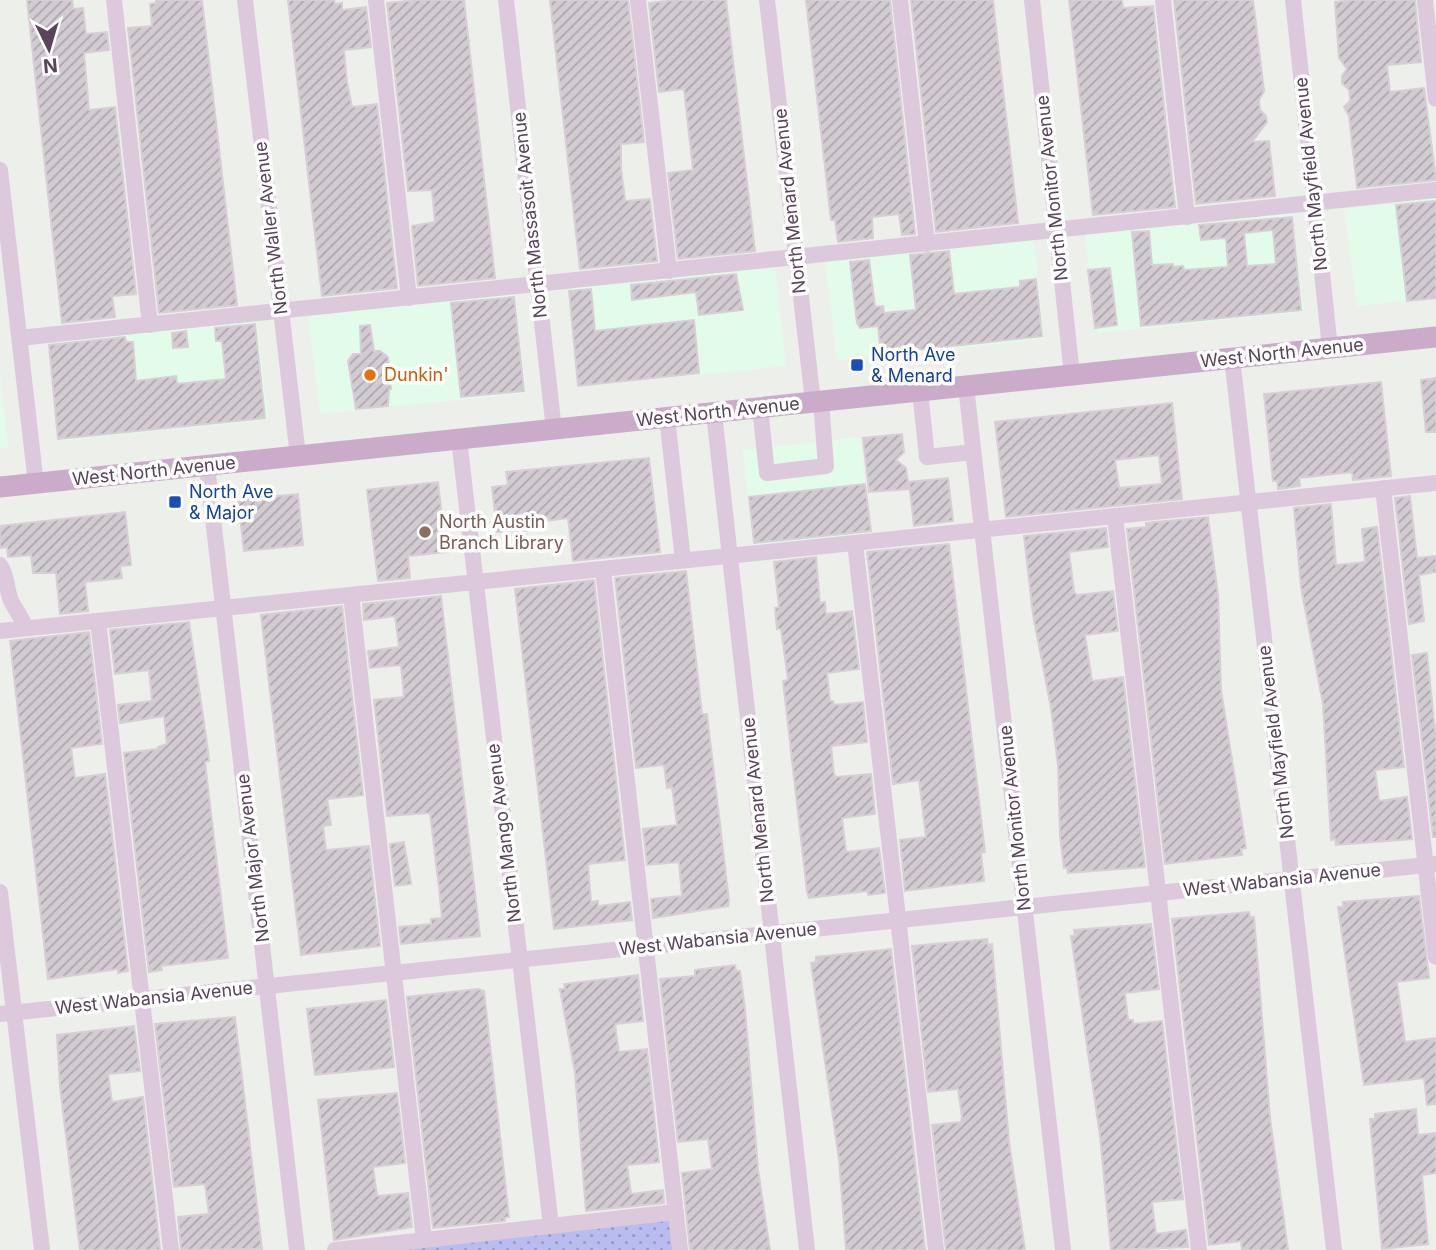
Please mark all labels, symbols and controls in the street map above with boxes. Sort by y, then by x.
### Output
north arrow [14,14,84,84]
text: N [42,53,59,78]
street label: North Mayfield Avenue [1290,76,1331,272]
street label: North Monitor Avenue [1031,94,1072,282]
street label: North Menard Avenue [769,107,810,295]
street label: North Massasoit Avenue [508,111,551,319]
street label: North Waller Avenue [249,140,292,316]
street label: West North Avenue [1199,333,1365,372]
place label: North Ave & Menard [871,344,955,386]
marker: North Ave & Menard [849,357,865,373]
place label: Dunkin' [384,364,449,385]
marker: Dunkin' [362,367,378,383]
street label: West North Avenue [635,392,801,431]
street label: West North Avenue [71,451,237,490]
place label: North Ave & Major [189,481,273,523]
marker: North Ave & Major [167,494,183,510]
place label: North Austin Branch Library [439,511,564,553]
marker: North Austin Branch Library [417,524,433,540]
street label: North Mayfield Avenue [1253,644,1298,840]
street label: North Menard Avenue [737,716,778,904]
street label: North Monitor Avenue [994,724,1035,912]
street label: North Mango Avenue [482,742,525,924]
street label: North Major Avenue [232,773,273,944]
street label: West Wabansia Avenue [1182,859,1382,900]
street label: West Wabansia Avenue [618,918,818,959]
street label: West Wabansia Avenue [54,977,254,1018]

